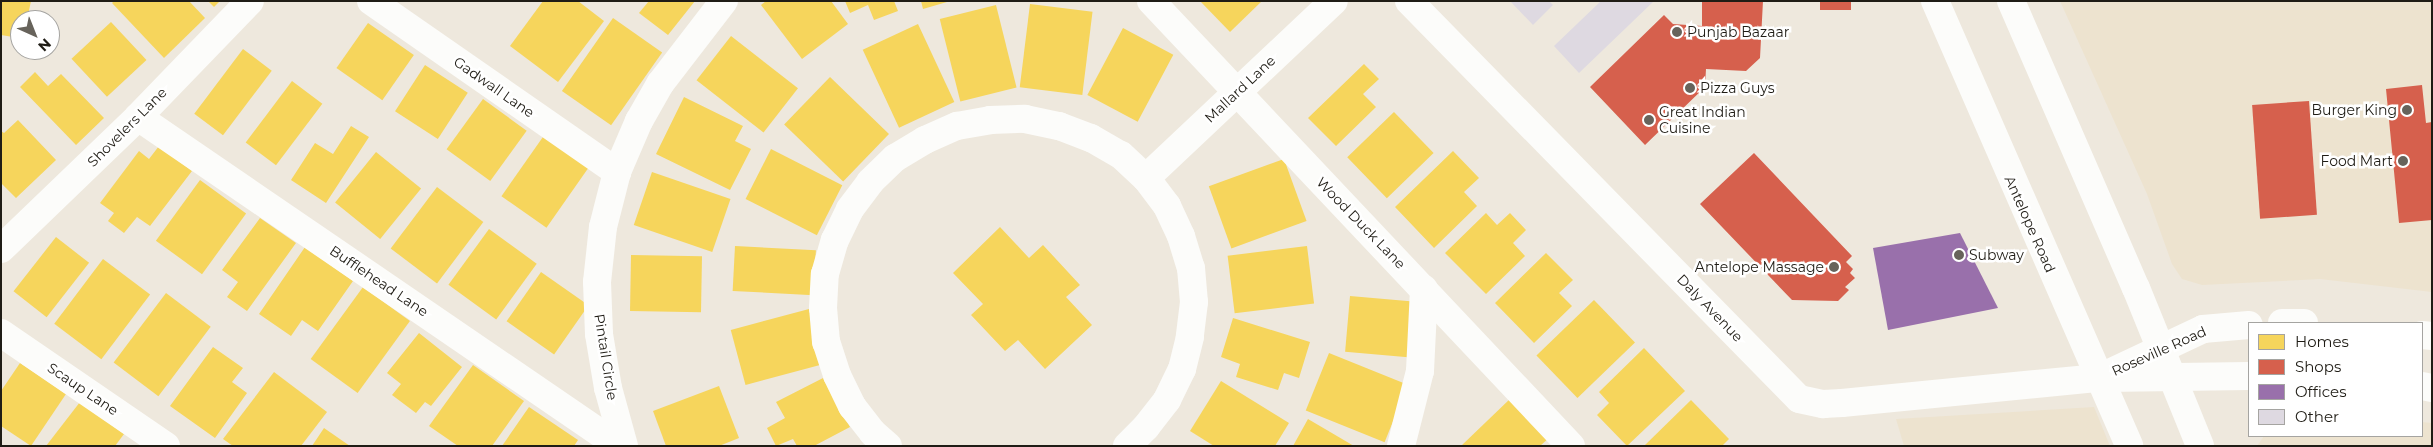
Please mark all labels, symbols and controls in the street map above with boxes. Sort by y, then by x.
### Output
north arrow [10,10,60,60]
place label: Punjab Bazaar [1687,24,1789,40]
marker: Punjab Bazaar [1671,26,1683,38]
text: N [34,35,55,55]
street label: Mallard Lane [1201,52,1279,126]
street label: Gadwall Lane [450,53,538,121]
place label: Pizza Guys [1700,80,1775,96]
marker: Pizza Guys [1684,82,1696,94]
street label: Shovelers Lane [84,84,170,170]
place label: Burger King [2311,102,2397,118]
place label: Great Indian Cuisine [1659,104,1746,136]
marker: Burger King [2401,104,2413,116]
marker: Great Indian Cuisine [1643,114,1655,126]
place label: Food Mart [2321,153,2393,169]
marker: Food Mart [2397,155,2409,167]
street label: Antelope Road [2001,173,2059,275]
street label: Wood Duck Lane [1313,174,1409,272]
street label: Bufflehead Lane [327,242,431,320]
place label: Subway [1969,247,2024,263]
marker: Subway [1953,249,1965,261]
place label: Antelope Massage [1695,259,1824,275]
marker: Antelope Massage [1828,261,1840,273]
street label: Daly Avenue [1674,271,1746,345]
street label: Pintail Circle [591,313,621,401]
legend [2248,322,2423,437]
street label: Roseville Road [2109,323,2209,379]
text: Homes [2295,332,2349,351]
text: Shops [2295,357,2341,376]
street label: Scaup Lane [44,359,122,419]
text: Offices [2295,382,2347,401]
text: Other [2295,407,2339,426]

